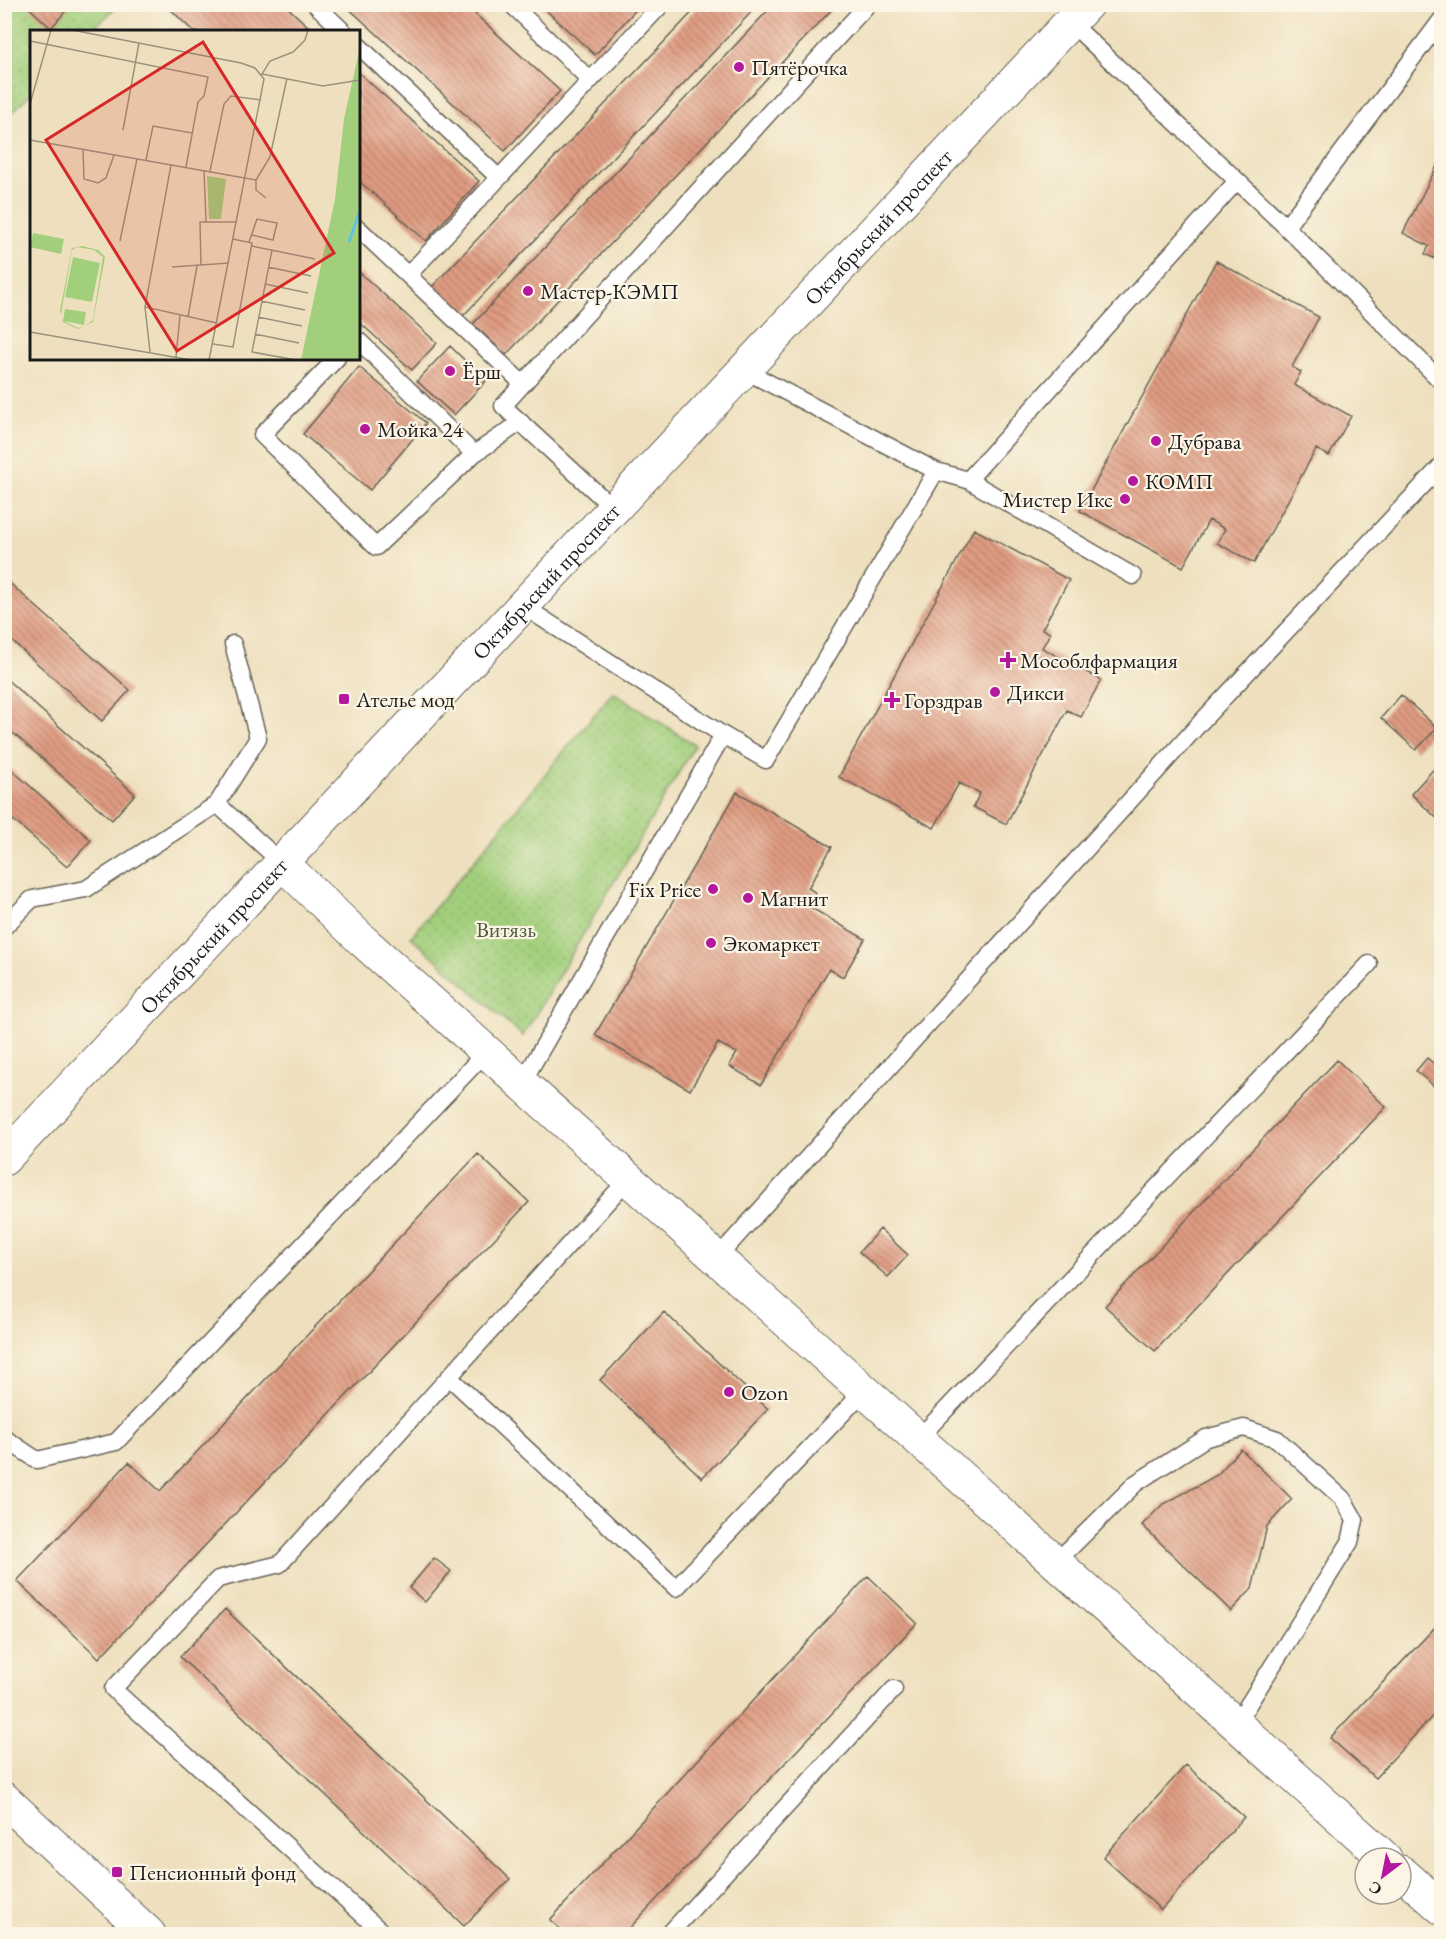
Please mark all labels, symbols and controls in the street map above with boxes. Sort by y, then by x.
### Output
inset map [30,30,360,360]
place label: Пятёрочка [751,53,848,82]
marker: Пятёрочка [732,60,746,74]
street label: Октябрьский проспект [798,143,959,312]
place label: Мастер-КЭМП [540,277,679,306]
marker: Мастер-КЭМП [521,284,535,298]
place label: Ёрш [462,357,501,386]
marker: Ёрш [443,364,457,378]
place label: Мойка 24 [377,415,464,444]
marker: Мойка 24 [358,422,372,436]
place label: Дубрава [1168,427,1242,456]
marker: Дубрава [1149,434,1163,448]
place label: КОМП [1145,467,1213,496]
marker: КОМП [1126,474,1140,488]
place label: Мистер Икс [1002,485,1113,514]
marker: Мистер Икс [1118,492,1132,506]
street label: Октябрьский проспект [466,497,627,666]
place label: Мособлфармация [1020,646,1178,675]
marker: Мособлфармация [1001,653,1015,667]
place label: Дикси [1007,678,1065,707]
place label: Ателье мод [355,685,455,714]
marker: Дикси [988,685,1002,699]
place label: Горздрав [904,686,983,715]
marker: Ателье мод [337,692,351,706]
marker: Горздрав [885,693,899,707]
street label: Октябрьский проспект [133,852,294,1021]
place label: Fix Price [629,875,701,904]
marker: Fix Price [706,882,720,896]
place label: Магнит [760,884,828,913]
marker: Магнит [741,891,755,905]
park label: Витязь [476,915,536,944]
place label: Экомаркет [723,929,820,958]
marker: Экомаркет [704,936,718,950]
place label: Ozon [741,1378,789,1407]
marker: Ozon [722,1385,736,1399]
north arrow [1353,1846,1413,1906]
place label: Пенсионный фонд [129,1858,296,1887]
marker: Пенсионный фонд [110,1865,124,1879]
text: С [1365,1876,1386,1900]

